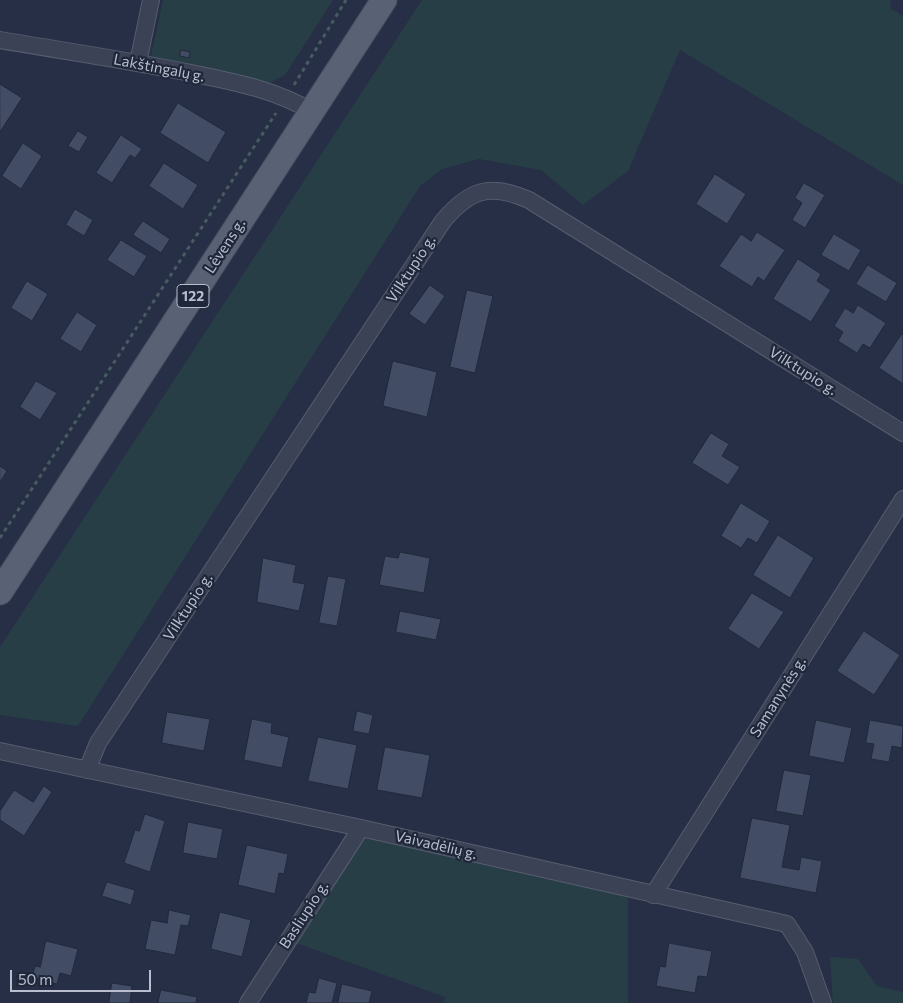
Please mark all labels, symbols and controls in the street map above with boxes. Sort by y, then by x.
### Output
street label: Lakštingalų g. [112,50,206,86]
street label: Lėvens g. [201,215,249,277]
street label: Vilktupio g. [383,232,439,306]
road number: 122 [177,284,209,308]
street label: Vilktupio g. [766,343,840,399]
street label: Vilktupio g. [160,570,216,644]
street label: Samanynės g. [746,653,810,741]
street label: Vaivadėlių g. [393,827,479,863]
street label: Basliupio g. [276,878,332,952]
scale bar [12,960,154,992]
text: 50 m [18,970,52,988]

